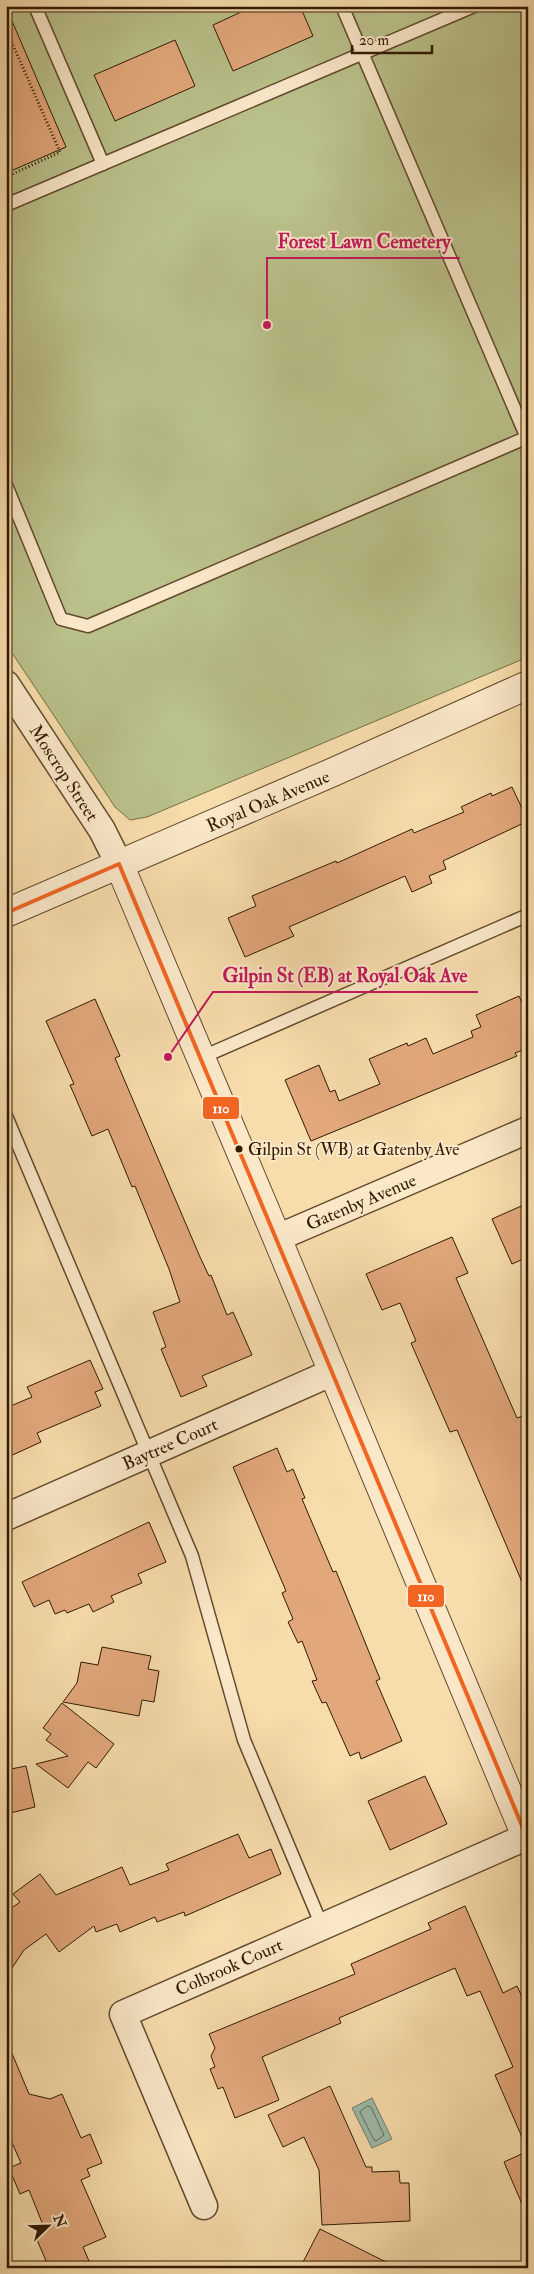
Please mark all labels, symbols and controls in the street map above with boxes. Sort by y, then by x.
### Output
scale bar [352,22,432,54]
text: 20 m [359,31,389,50]
callout: Forest Lawn Cemetery [267,224,460,258]
text: Forest Lawn Cemetery [277,230,451,255]
street label: Moscrop Street [24,721,103,826]
street label: Royal Oak Avenue [203,765,334,838]
callout: Gilpin St (EB) at Royal Oak Ave [213,958,478,992]
text: Gilpin St (EB) at Royal Oak Ave [223,964,467,989]
line badge: 110 [202,1096,240,1120]
text: 110 [212,1100,230,1117]
place label: Gilpin St (WB) at Gatenby Ave [248,1139,459,1161]
marker: Gilpin St (WB) at Gatenby Ave [234,1144,244,1154]
street label: Gatenby Avenue [303,1169,420,1236]
street label: Baytree Court [119,1413,222,1476]
line badge: 110 [407,1584,445,1608]
text: 110 [417,1588,435,1605]
street label: Colbrook Court [172,1933,287,2001]
north arrow [22,2202,72,2252]
text: N [49,2211,70,2231]

